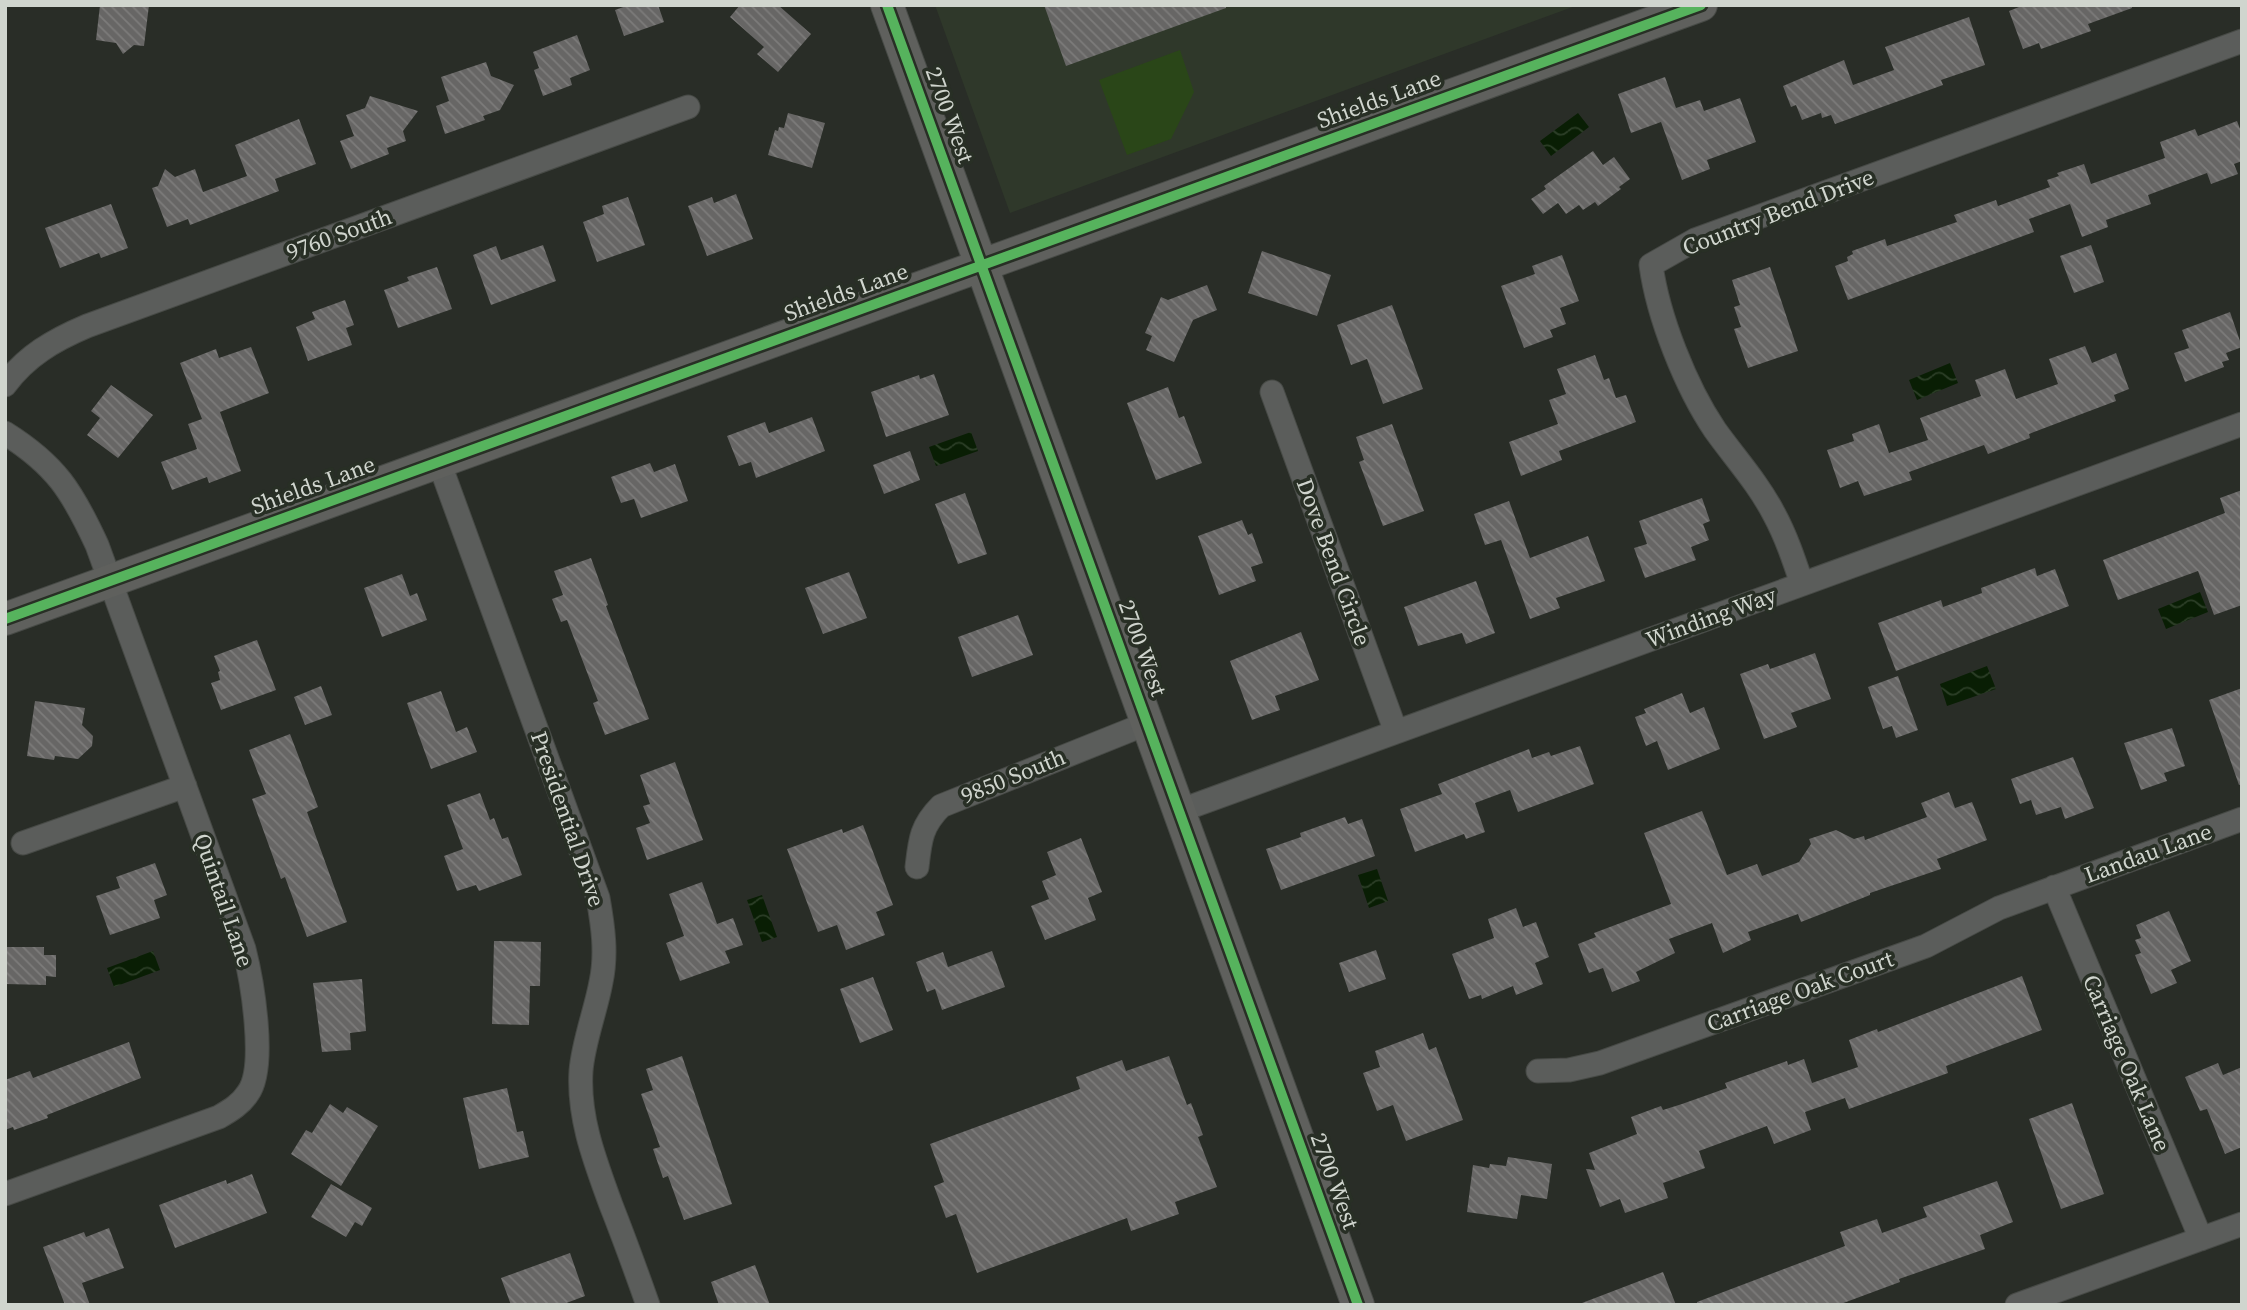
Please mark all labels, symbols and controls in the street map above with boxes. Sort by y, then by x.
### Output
street label: 2700 West [918,62,982,168]
street label: Shields Lane [1312,62,1446,136]
street label: Country Bend Drive [1678,161,1878,263]
street label: 9760 South [282,200,396,268]
street label: Shields Lane [779,255,913,329]
street label: Shields Lane [246,448,380,522]
street label: Dove Bend Circle [1289,474,1379,650]
street label: Winding Way [1641,579,1781,655]
street label: 2700 West [1111,595,1175,701]
street label: Presidential Drive [523,727,613,911]
street label: 9850 South [956,740,1070,811]
street label: Landau Lane [2080,815,2216,891]
street label: Quintail Lane [186,829,262,971]
street label: Carriage Oak Court [1702,942,1898,1040]
street label: Carriage Oak Lane [2075,970,2179,1156]
street label: 2700 West [1303,1128,1367,1234]

